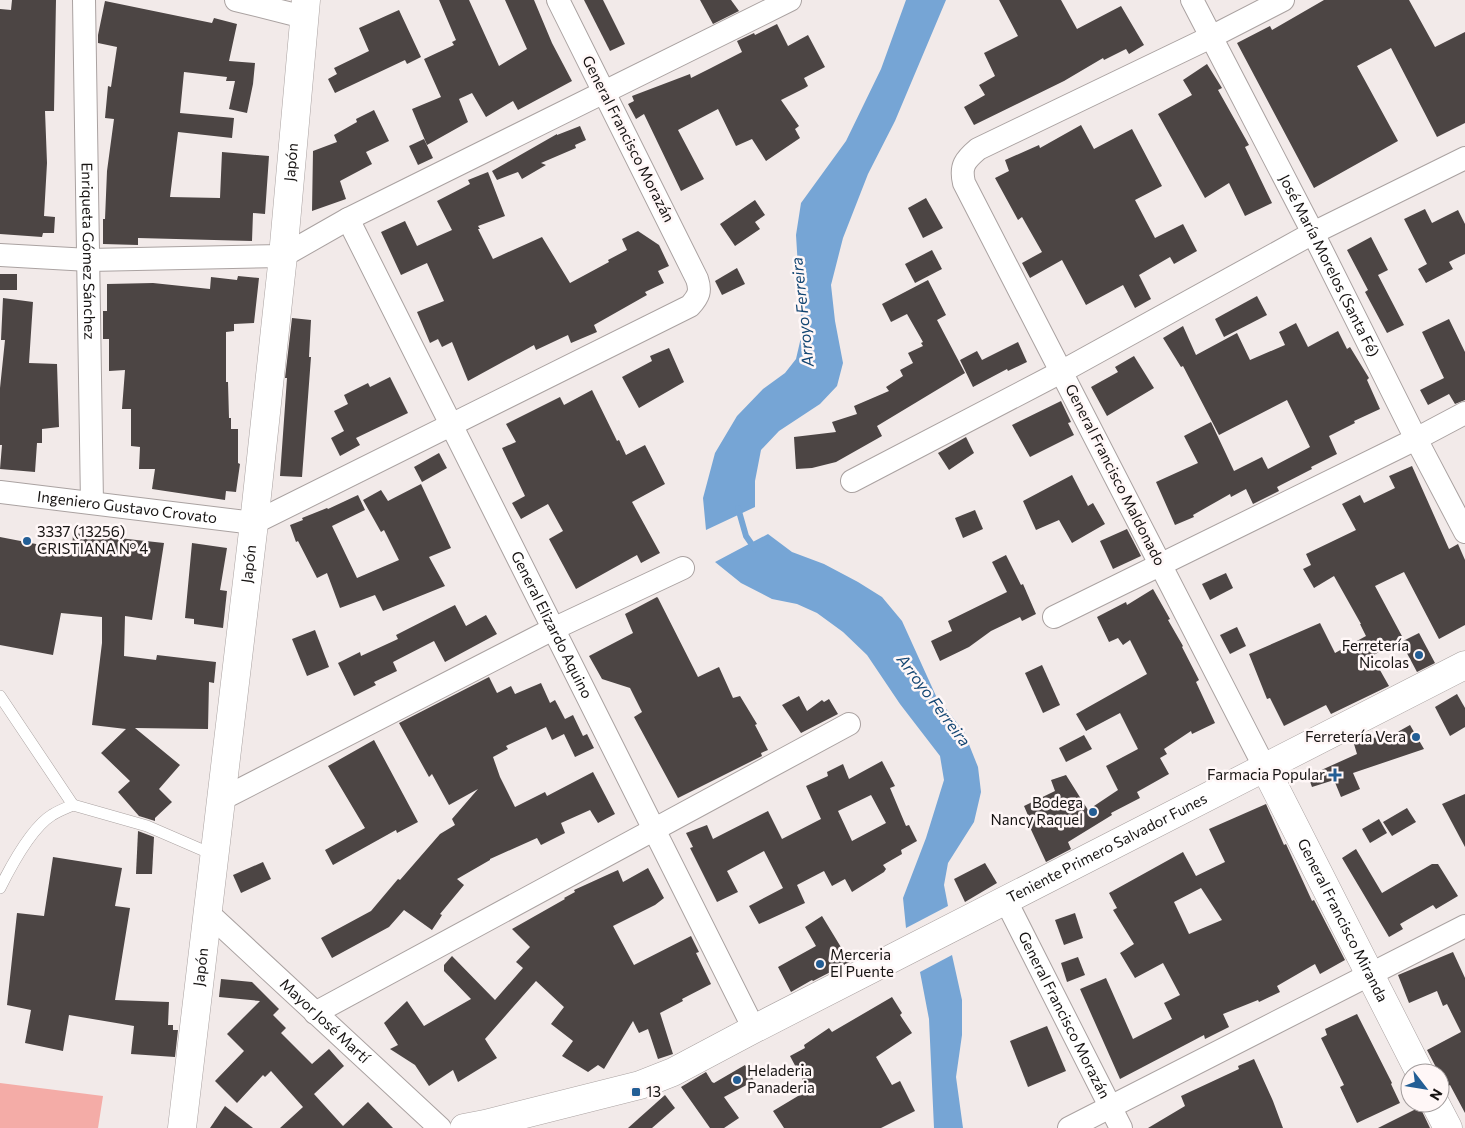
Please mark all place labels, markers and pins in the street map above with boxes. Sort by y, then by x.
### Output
place label: 3337 (13256) CRISTIANA Nº 4 [37,522,148,557]
marker: 3337 (13256) CRISTIANA Nº 4 [21,535,33,547]
place label: Ferretería Nicolas [1342,636,1409,671]
marker: Ferretería Nicolas [1413,649,1425,661]
place label: Ferretería Vera [1305,727,1406,745]
marker: Ferretería Vera [1410,731,1422,743]
place label: Farmacia Popular [1207,765,1325,783]
marker: Farmacia Popular [1329,769,1341,781]
place label: Bodega Nancy Raquel [990,793,1083,828]
marker: Bodega Nancy Raquel [1087,806,1099,818]
place label: Merceria El Puente [830,945,894,980]
marker: Merceria El Puente [814,958,826,970]
place label: Heladeria Panaderia [747,1061,815,1096]
marker: Heladeria Panaderia [731,1074,743,1086]
place label: 13 [646,1082,661,1100]
marker: 13 [630,1086,642,1098]

